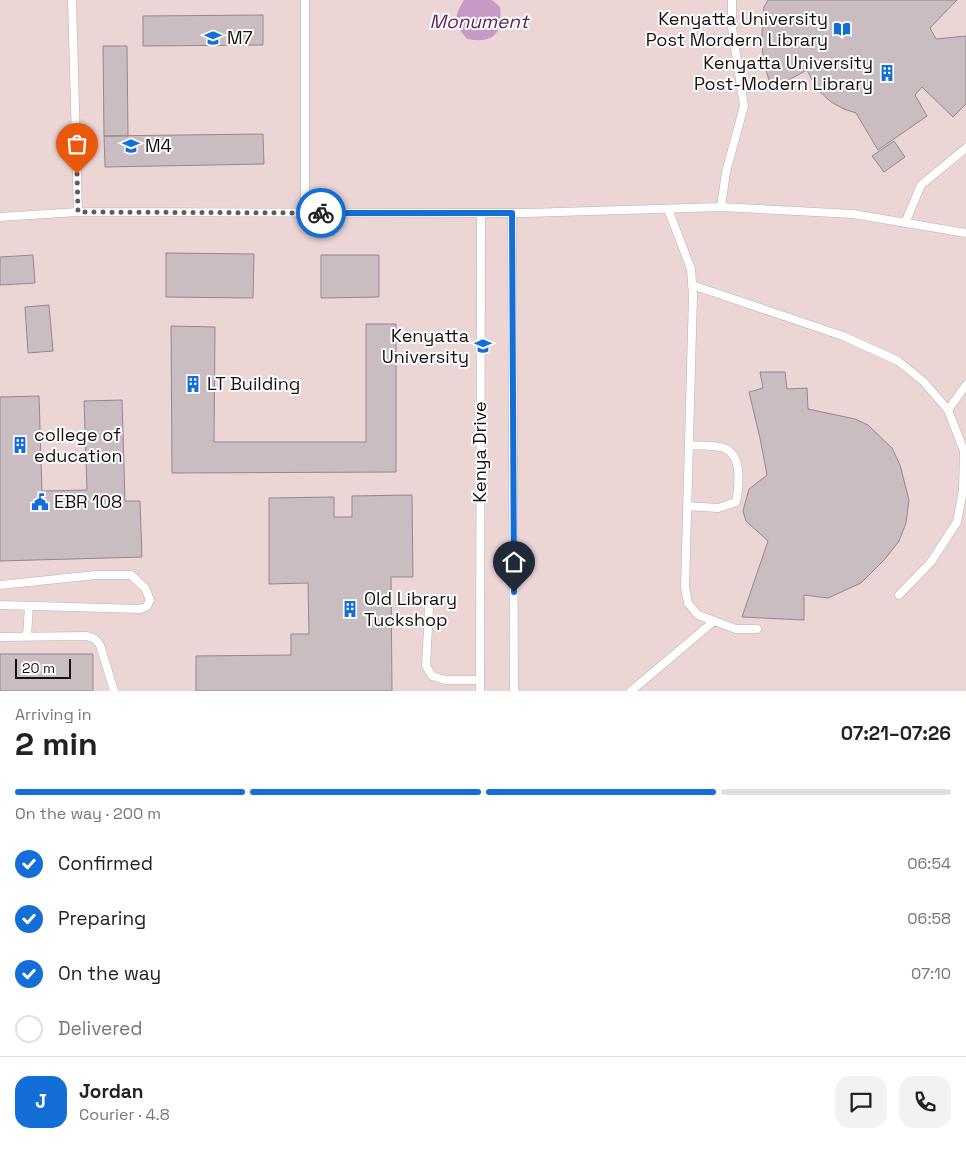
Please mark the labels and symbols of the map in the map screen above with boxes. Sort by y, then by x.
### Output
place label: Kenyatta University Post Mordern Library [646,7,828,51]
water label: Monument [429,9,531,34]
library icon: Kenyatta University Post Mordern Library [832,19,852,39]
place label: M7 [227,26,253,49]
school or university icon: M7 [203,28,223,48]
place label: Kenyatta University Post-Modern Library [694,51,873,95]
building icon: Kenyatta University Post-Modern Library [877,63,897,83]
pin [56,123,98,174]
place label: M4 [145,134,172,157]
school or university icon: M4 [121,136,141,156]
courier [296,188,346,238]
place label: Kenyatta University [382,324,469,368]
school or university icon: Kenyatta University [473,336,493,356]
place label: LT Building [207,372,300,395]
building icon: LT Building [183,374,203,394]
street label: Kenya Drive [468,401,491,503]
place label: college of education [34,423,123,467]
building icon: college of education [10,435,30,455]
place label: EBR 108 [54,490,122,513]
public building icon: EBR 108 [30,492,50,512]
pin [493,541,535,592]
place label: Old Library Tuckshop [364,587,457,631]
building icon: Old Library Tuckshop [340,599,360,619]
scale bar [15,656,71,679]

